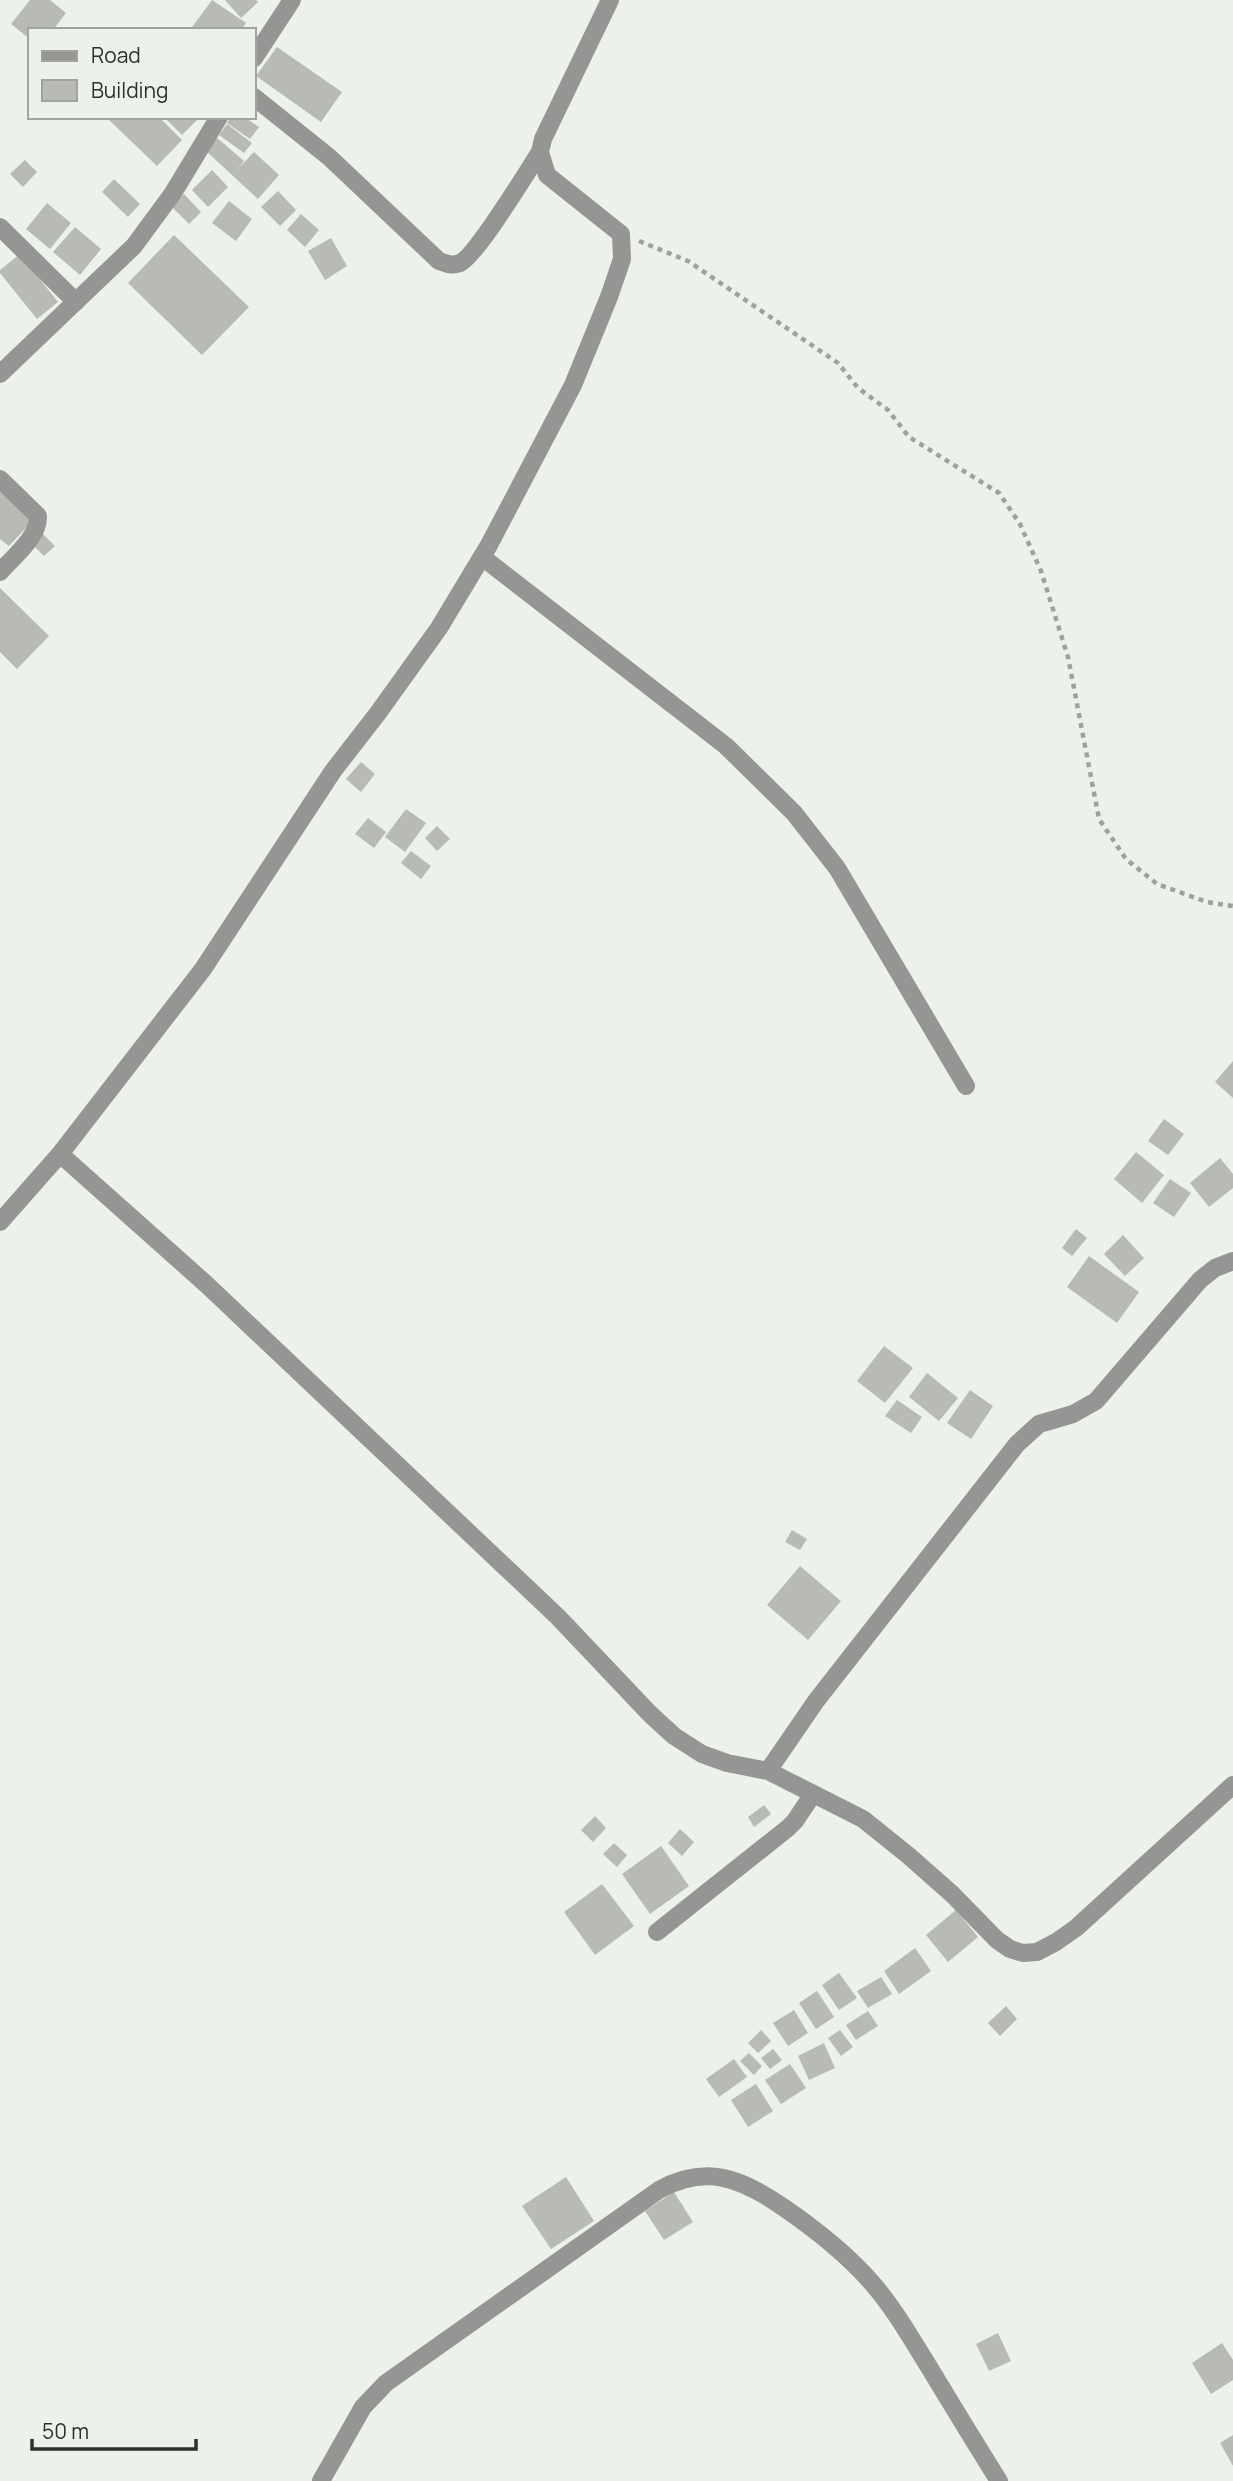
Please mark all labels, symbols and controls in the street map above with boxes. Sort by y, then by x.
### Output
legend [28,28,256,119]
text: Road [91,41,141,69]
text: Building [91,76,168,104]
scale bar [32,2408,196,2452]
text: 50 m [42,2417,89,2445]

